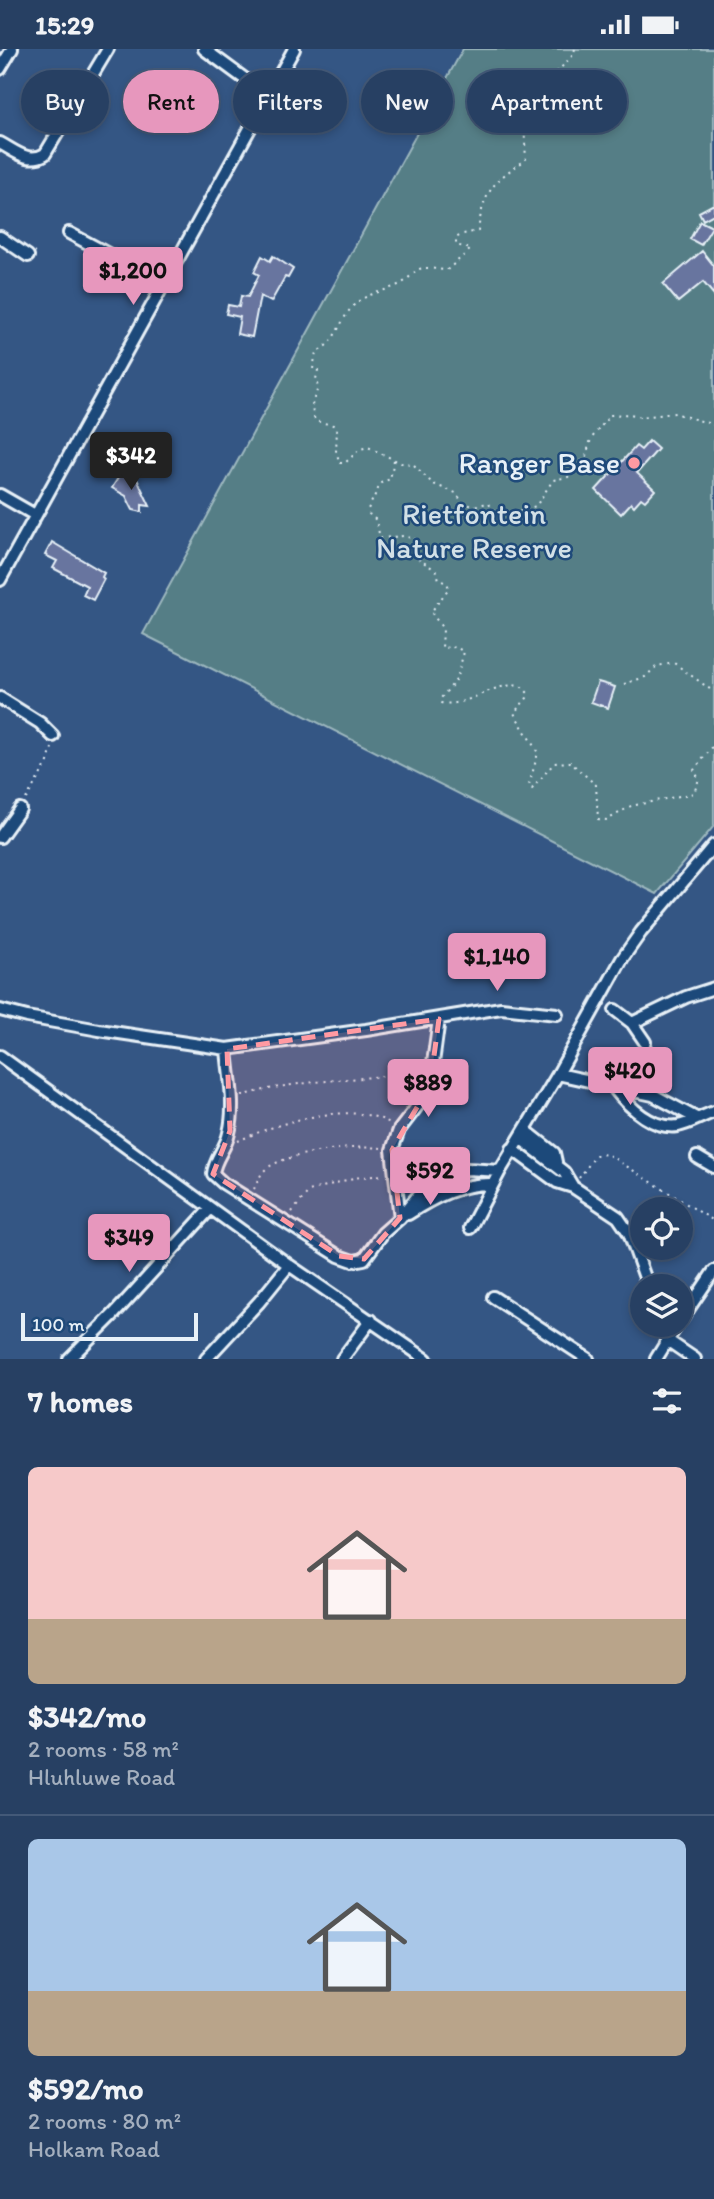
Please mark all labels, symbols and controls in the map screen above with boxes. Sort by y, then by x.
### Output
text: 15:29 [35,9,94,41]
chip: Buy [21,70,109,133]
chip: Rent [123,70,219,133]
chip: Filters [233,70,347,133]
chip: New [361,70,453,133]
chip: Apartment [467,70,627,133]
pin: $1,200 [76,247,190,307]
text: $1,200 [99,256,167,284]
pin: $342 [90,433,172,492]
text: $342 [106,441,156,469]
place label: Ranger Base [459,444,620,481]
marker: Ranger Base [626,455,642,471]
park label: Rietfontein Nature Reserve [376,495,572,566]
pin: $1,140 [440,933,554,993]
text: $1,140 [464,942,530,970]
pin: $420 [589,1047,671,1107]
text: $420 [604,1056,656,1084]
pin: $889 [387,1059,469,1119]
text: $889 [404,1068,452,1096]
pin: $592 [389,1147,471,1207]
text: $592 [406,1156,454,1184]
map controls [630,1197,693,1337]
button: locate [630,1197,693,1260]
pin: $349 [88,1215,170,1274]
text: $349 [104,1223,154,1251]
button: layers [630,1274,693,1337]
scale bar [21,1310,198,1342]
text: 100 m [32,1313,84,1336]
icon: filters [648,1382,686,1420]
text: 7 homes [28,1383,133,1420]
icon: home [294,1512,420,1638]
text: $342/mo [28,1698,146,1735]
text: 2 rooms · 58 m² [28,1735,179,1763]
text: Hluhluwe Road [28,1763,175,1791]
icon: home [294,1884,420,2010]
text: $592/mo [28,2070,144,2107]
text: 2 rooms · 80 m² [28,2107,181,2135]
text: Holkam Road [28,2135,160,2163]

